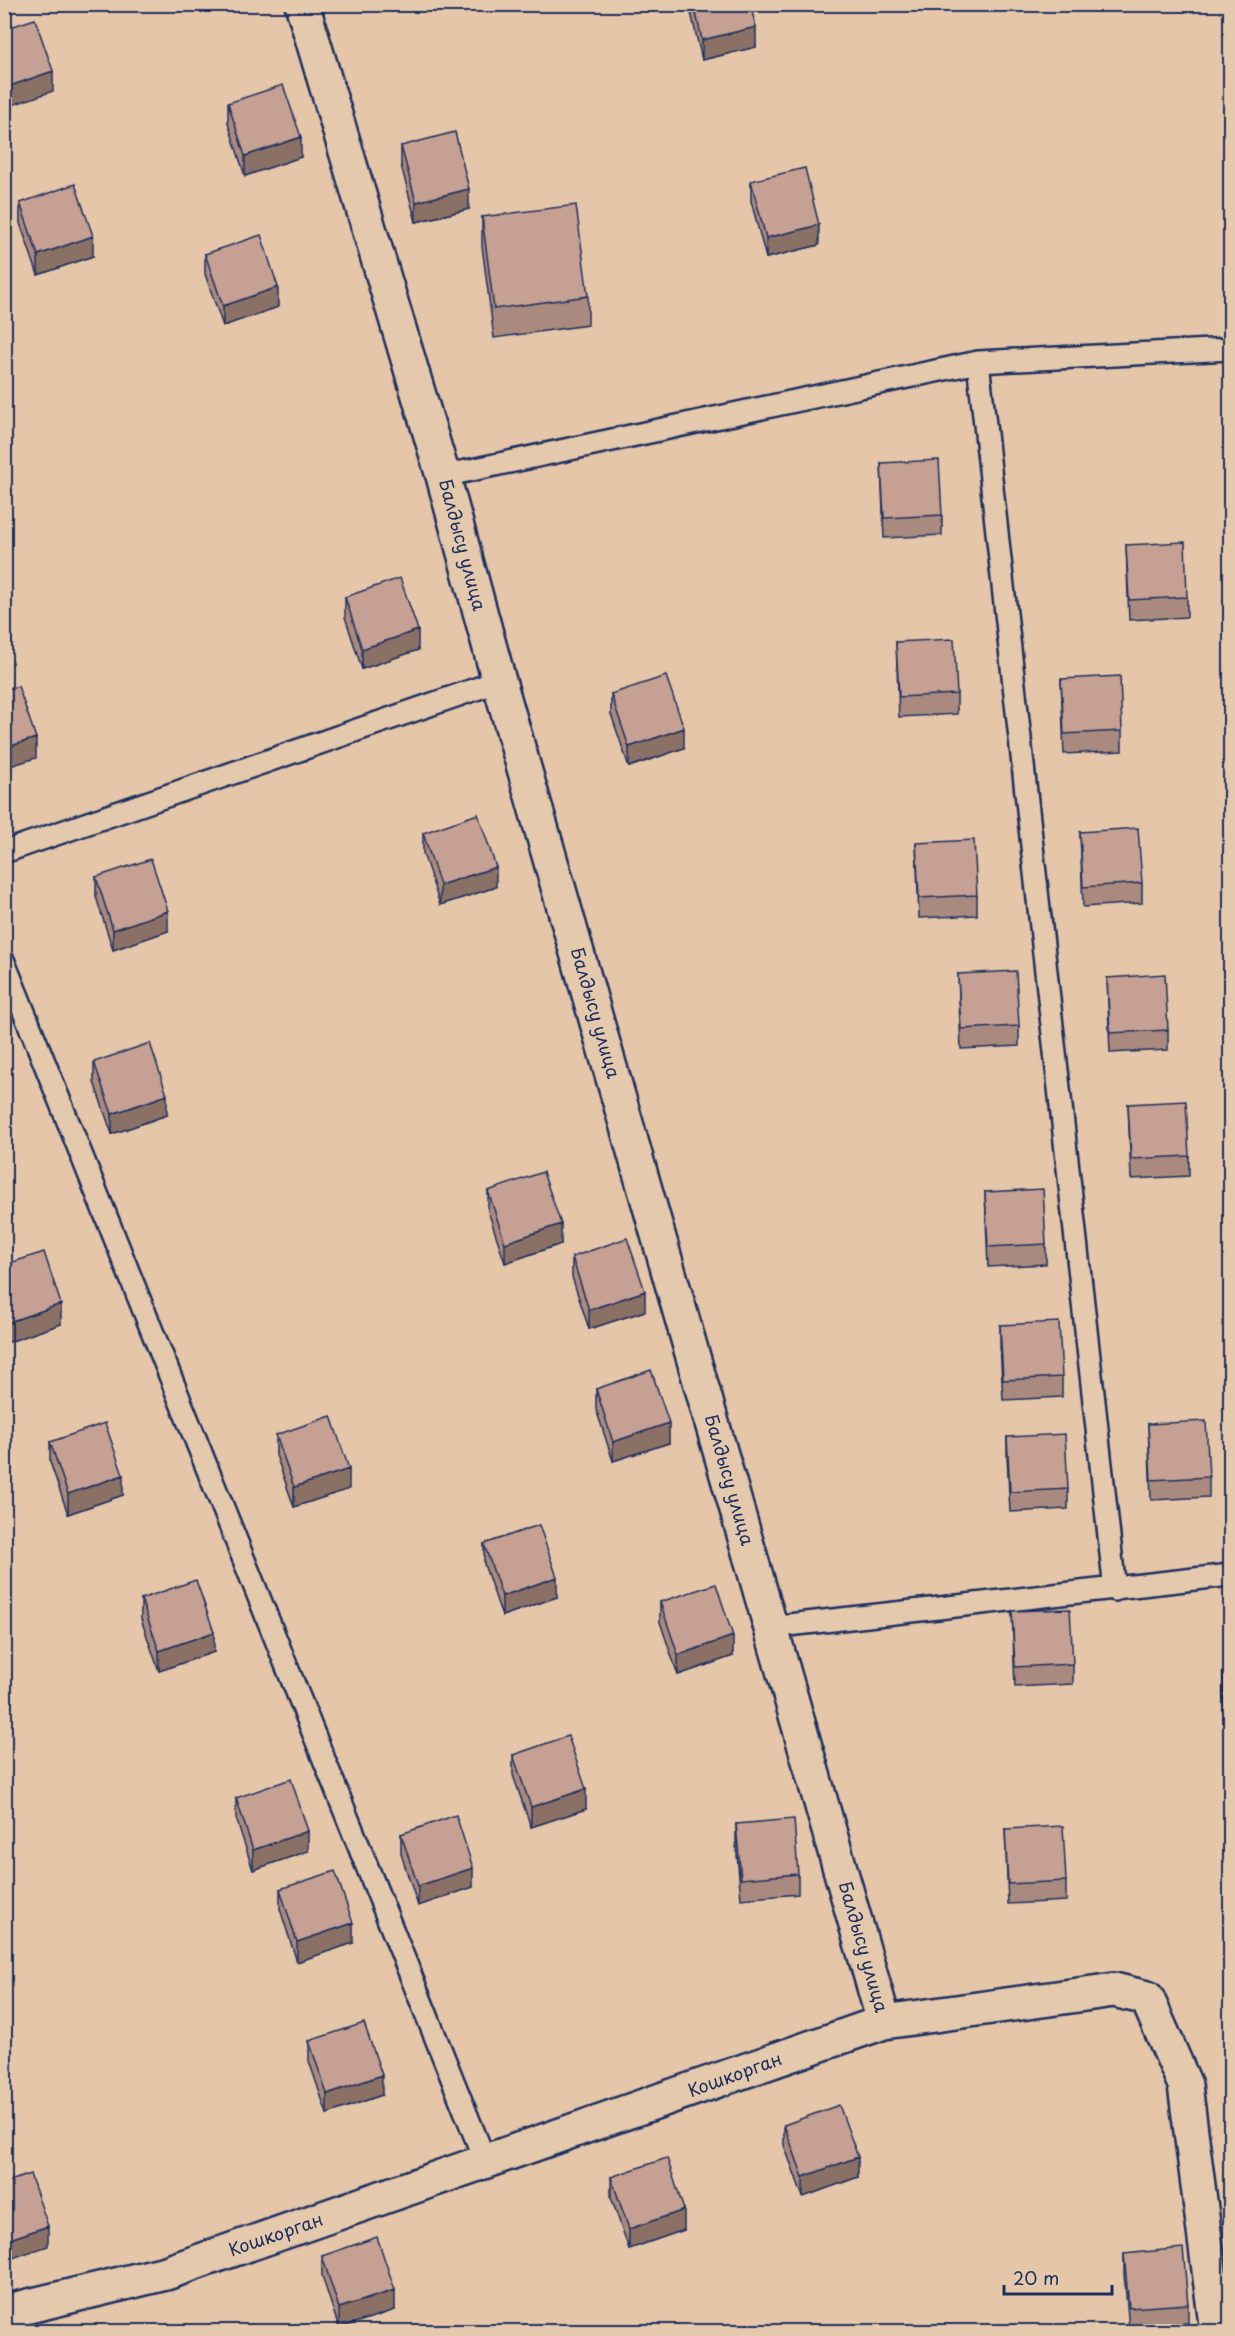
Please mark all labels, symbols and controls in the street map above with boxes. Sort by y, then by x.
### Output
street label: Балдысу улица [433,476,494,614]
street label: Балдысу улица [565,944,628,1082]
street label: Балдысу улица [699,1411,762,1549]
street label: Балдысу улица [833,1878,896,2016]
street label: Кошкорган [684,2044,785,2103]
street label: Кошкорган [225,2205,326,2262]
scale bar [1004,2258,1112,2296]
text: 20 m [1013,2264,1059,2291]

